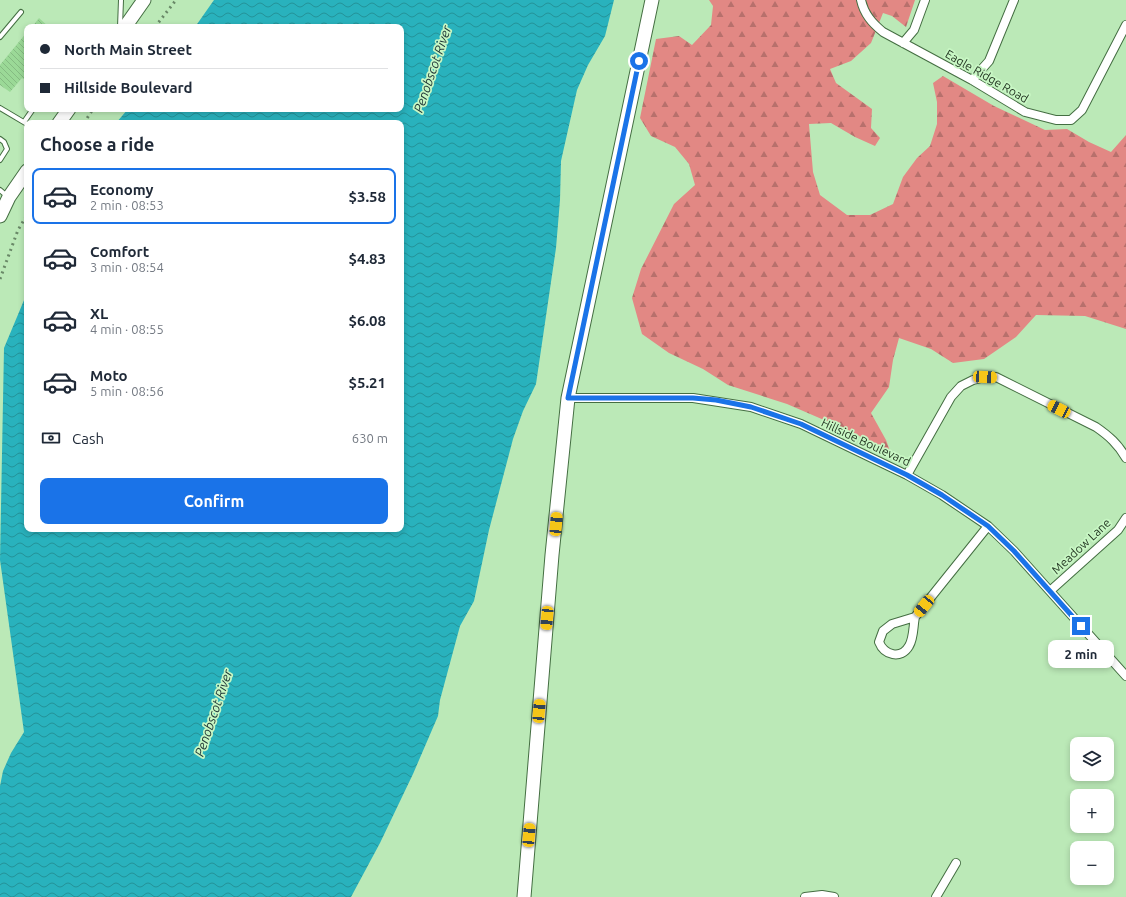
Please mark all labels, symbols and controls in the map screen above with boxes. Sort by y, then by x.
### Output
water label: Penobscot River [411,23,454,114]
text: North Main Street [64,41,192,58]
street label: Eagle Ridge Road [943,47,1031,105]
route start [630,52,648,70]
text: Hillside Boulevard [64,79,193,96]
text: Choose a ride [40,134,154,154]
icon: car [42,178,78,214]
text: Economy [90,181,154,198]
text: $3.58 [348,188,386,205]
text: 2 min · 08:53 [90,198,164,212]
icon: car [42,240,78,276]
text: Comfort [90,243,149,260]
text: $4.83 [348,250,386,267]
text: 3 min · 08:54 [90,260,164,274]
icon: car [42,302,78,338]
text: XL [90,305,108,322]
text: $6.08 [348,312,386,329]
text: 4 min · 08:55 [90,322,164,336]
icon: car [42,364,78,400]
text: Moto [90,367,128,384]
car [973,370,997,384]
text: $5.21 [348,374,386,391]
text: 5 min · 08:56 [90,384,164,398]
car [1046,398,1072,420]
street label: Hillside Boulevard [819,416,913,468]
icon: cash [40,427,62,449]
text: Cash [72,430,104,447]
text: 630 m [352,431,388,445]
button: Confirm [40,478,388,524]
car [549,512,563,536]
street label: Meadow Lane [1049,516,1113,576]
car [912,593,936,619]
car [540,606,554,630]
route end [1072,617,1090,635]
callout: 2 min [1048,640,1114,668]
text: 2 min [1065,647,1097,661]
water label: Penobscot River [192,667,235,758]
car [532,699,546,723]
map controls [1070,737,1114,885]
button: layers [1070,737,1114,781]
button: + [1070,789,1114,833]
car [522,823,536,847]
button: − [1070,841,1114,885]

